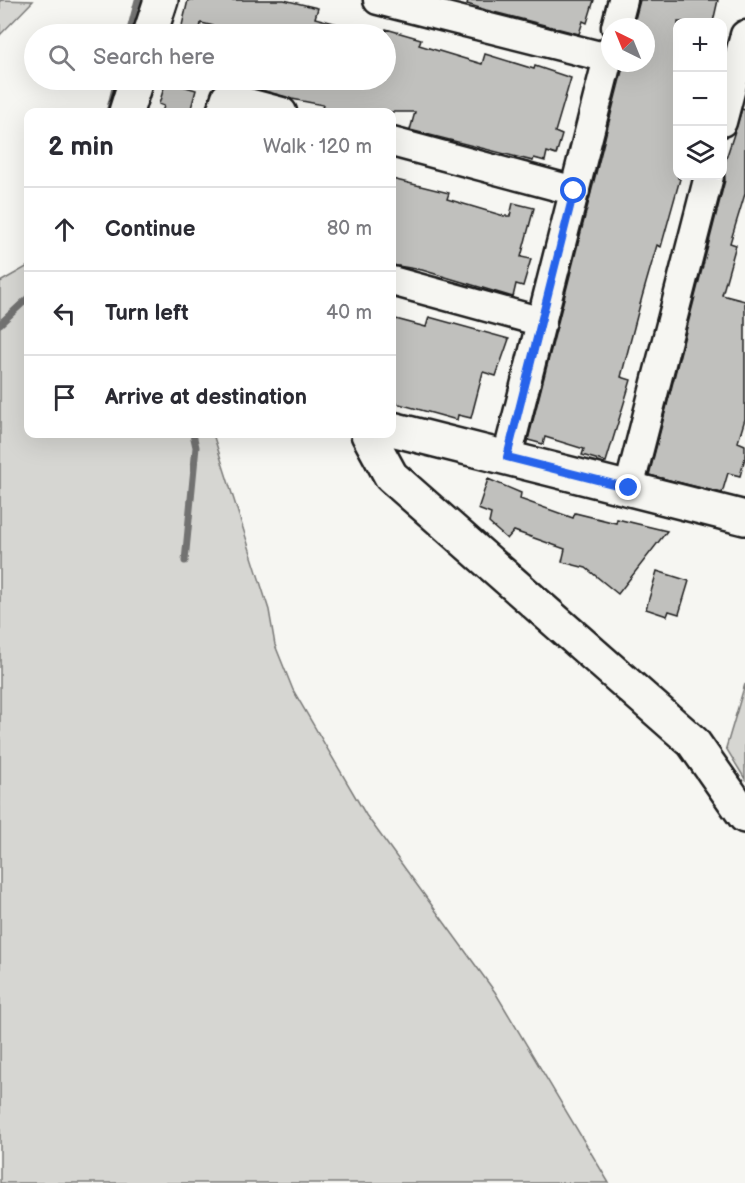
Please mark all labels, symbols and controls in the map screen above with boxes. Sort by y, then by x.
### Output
north arrow [601,18,655,72]
map controls [673,18,727,180]
button: + [673,18,727,72]
search box [24,24,396,90]
icon: search [45,41,78,74]
text: Search here [93,44,215,71]
button: − [673,72,727,126]
button: layers [673,126,727,180]
text: 2 min [48,132,114,163]
text: Walk · 120 m [263,135,372,159]
route start [560,177,586,203]
icon: ahead [48,213,81,246]
text: Continue [105,216,195,243]
text: 80 m [327,217,372,241]
icon: left [48,297,81,330]
text: Turn left [105,300,189,327]
text: 40 m [326,301,372,325]
icon: arrive [48,381,81,414]
text: Arrive at destination [105,384,307,411]
route end [615,474,641,500]

